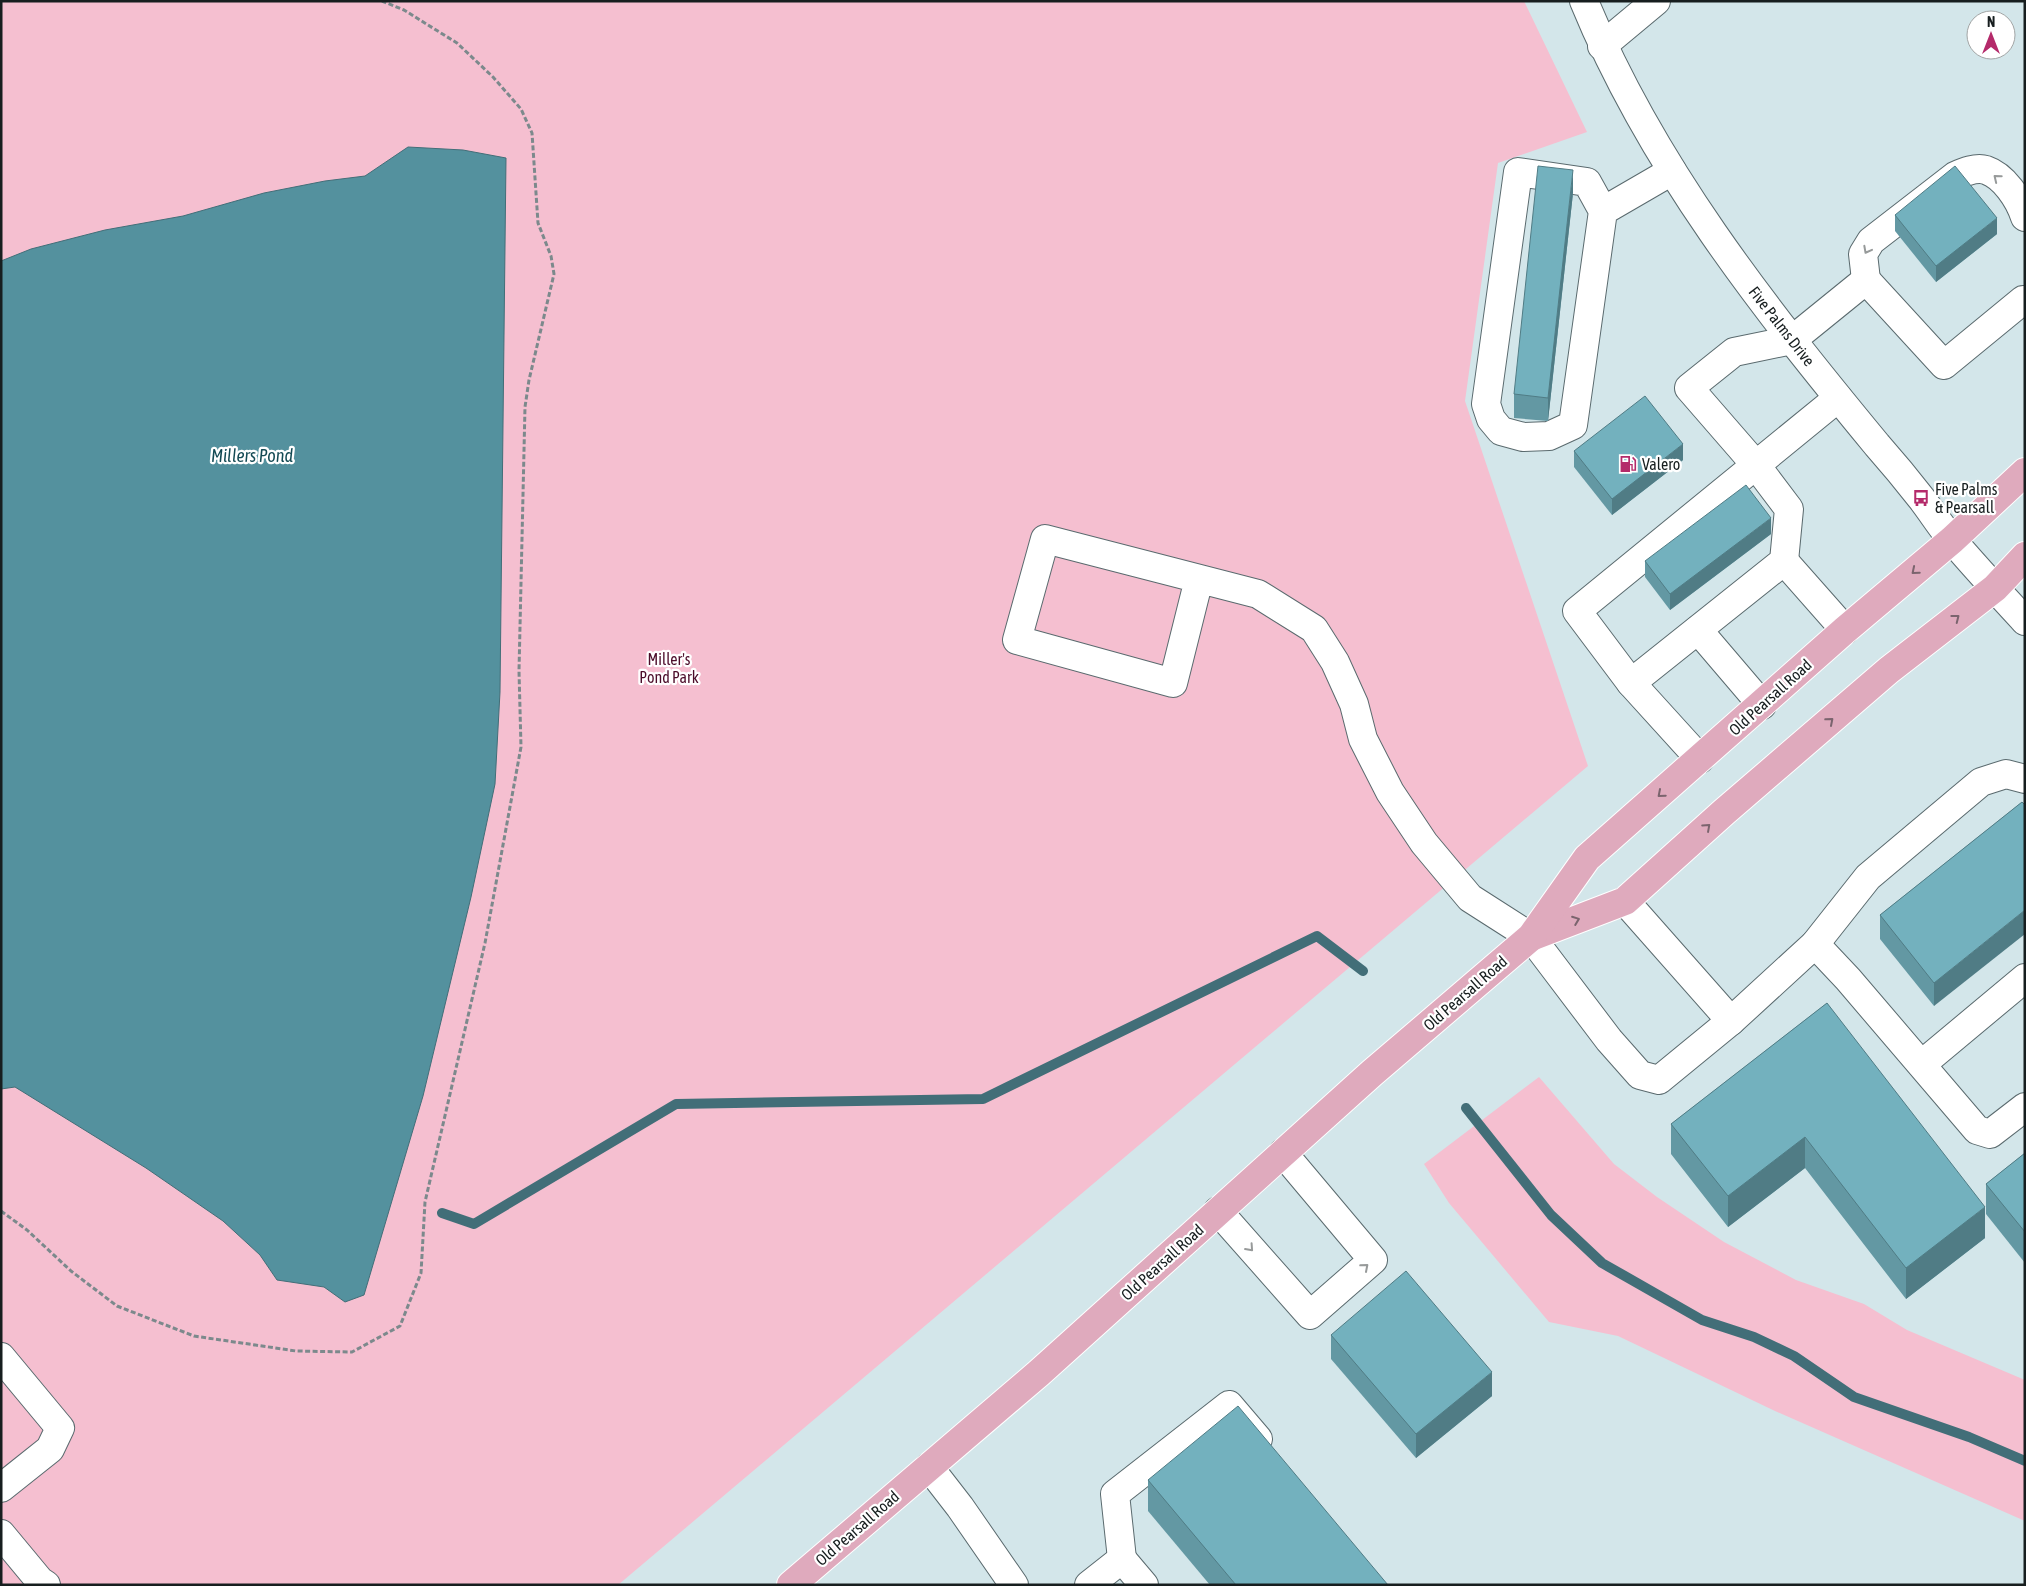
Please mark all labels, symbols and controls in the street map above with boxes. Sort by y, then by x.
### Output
north arrow [1966,10,2016,60]
text: N [1987,14,1995,30]
one-way arrow [1994,175,2003,183]
one-way arrow [1863,245,1873,254]
street label: Five Palms Drive [1745,283,1819,369]
water label: Millers Pond [211,445,294,466]
fuel station icon: Valero [1618,454,1638,474]
place label: Valero [1642,455,1680,473]
place label: Five Palms & Pearsall [1935,480,1998,516]
bus stop icon: Five Palms & Pearsall [1911,488,1931,508]
one-way arrow [1911,566,1920,575]
one-way arrow [1950,616,1959,624]
park label: Miller's Pond Park [639,650,699,686]
street label: Old Pearsall Road [1725,655,1815,739]
one-way arrow [1825,718,1834,727]
one-way arrow [1657,788,1666,797]
one-way arrow [1702,824,1711,833]
one-way arrow [1572,916,1580,926]
street label: Old Pearsall Road [1420,952,1510,1034]
street label: Old Pearsall Road [1117,1220,1207,1304]
one-way arrow [1245,1242,1254,1251]
one-way arrow [1359,1264,1368,1273]
street label: Old Pearsall Road [812,1487,902,1569]

